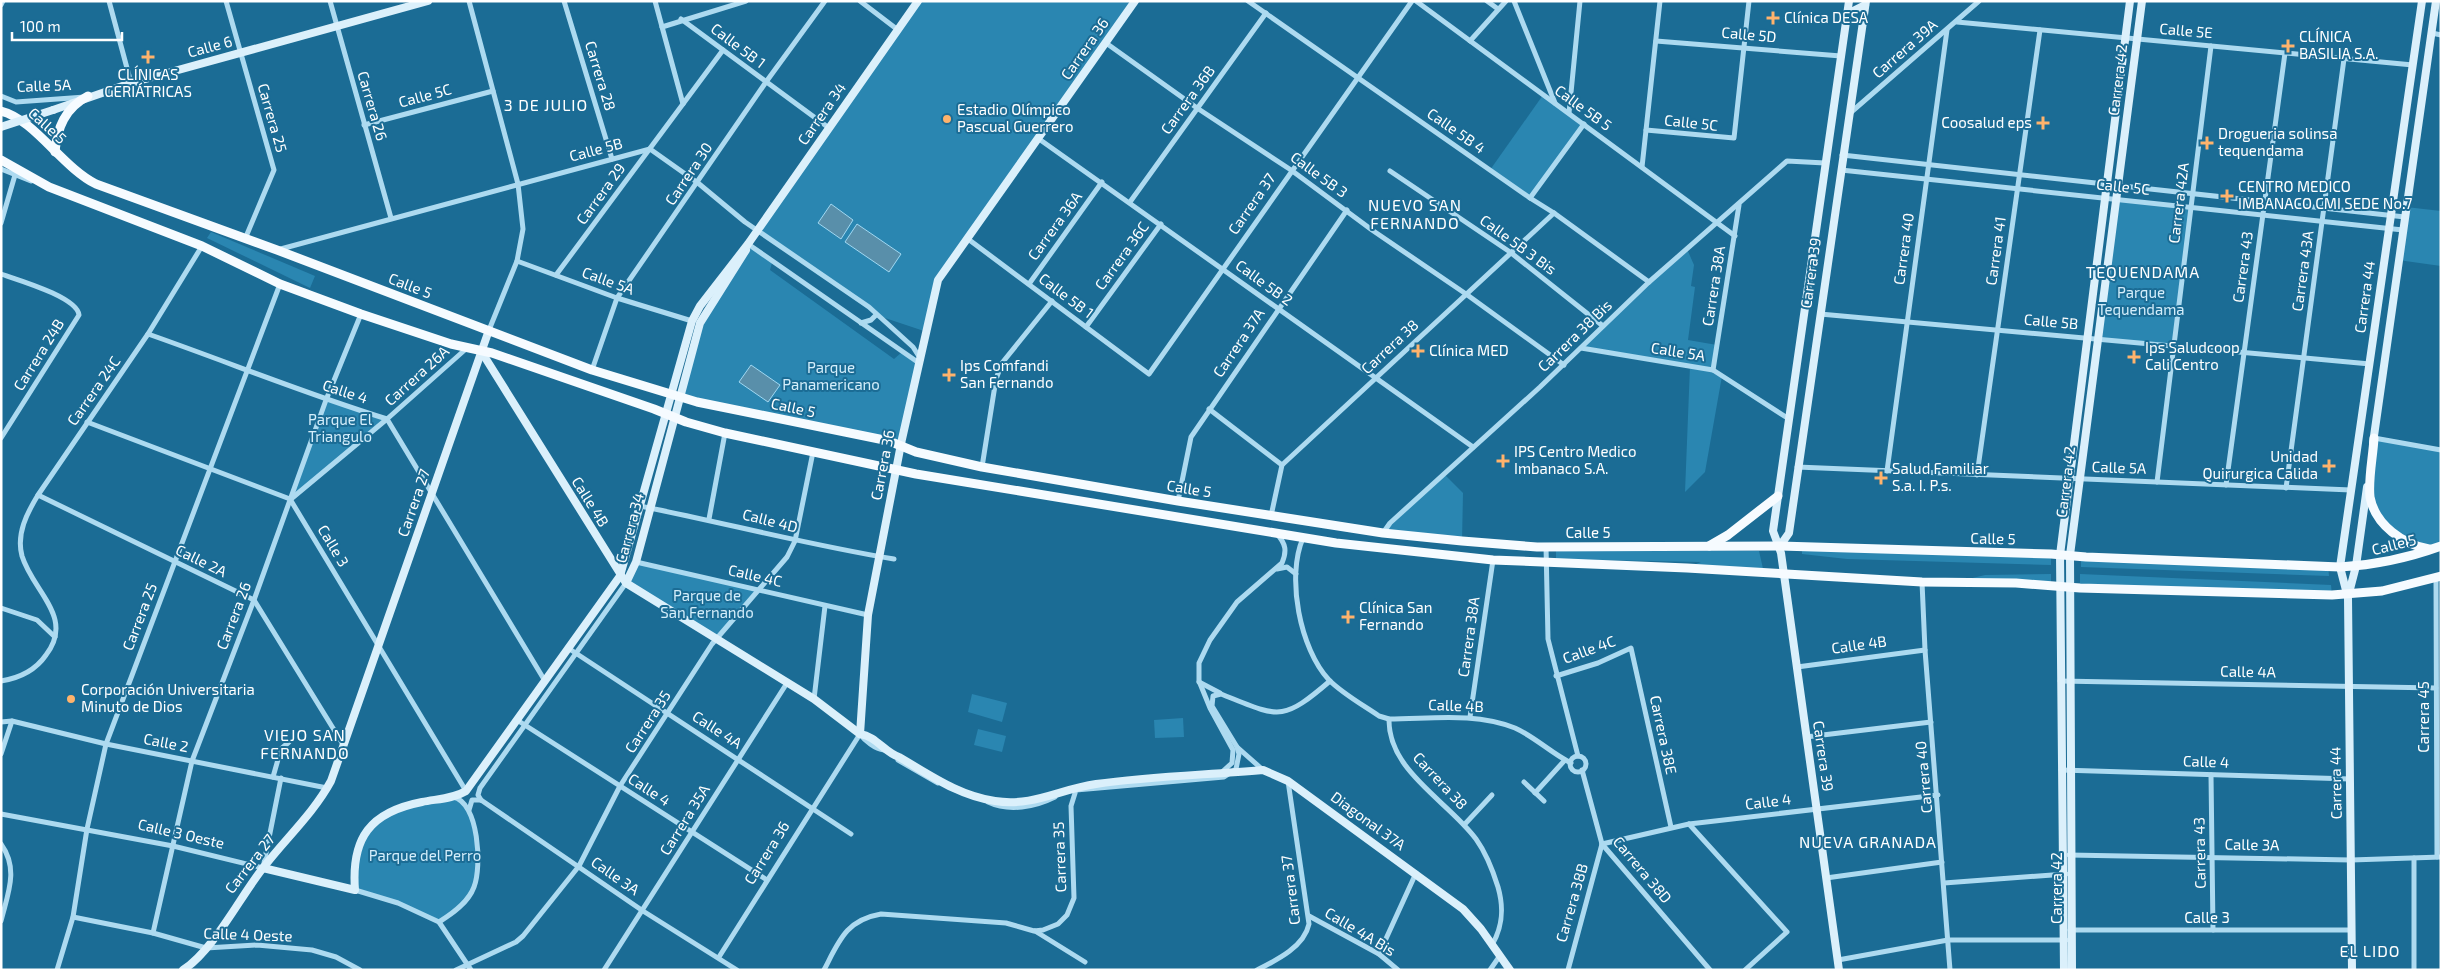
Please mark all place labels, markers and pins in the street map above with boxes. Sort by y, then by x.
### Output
place label: Clínica DESA [1784,8,1869,26]
marker: Clínica DESA [1766,11,1780,25]
place label: CLÍNICA BASILIA S.A. [2299,27,2379,62]
marker: CLÍNICA BASILIA S.A. [2281,39,2295,53]
marker: CLÍNICAS GERIÁTRICAS [141,50,155,64]
place label: CLÍNICAS GERIÁTRICAS [104,65,192,100]
place label: Estadio Olímpico Pascual Guerrero [957,100,1073,135]
marker: Estadio Olímpico Pascual Guerrero [941,113,953,125]
place label: Coosalud eps [1941,113,2032,131]
marker: Coosalud eps [2036,116,2050,130]
place label: Drogueria solinsa tequendama [2218,124,2337,159]
marker: Drogueria solinsa tequendama [2200,136,2214,150]
place label: CENTRO MEDICO IMBANACO CMI SEDE No.7 [2238,177,2413,212]
marker: CENTRO MEDICO IMBANACO CMI SEDE No.7 [2220,189,2234,203]
place label: Ips Saludcoop Cali Centro [2145,338,2240,373]
place label: Clínica MED [1429,341,1509,359]
marker: Clínica MED [1411,344,1425,358]
marker: Ips Saludcoop Cali Centro [2127,350,2141,364]
place label: Ips Comfandi San Fernando [960,356,1053,391]
marker: Ips Comfandi San Fernando [942,368,956,382]
place label: IPS Centro Medico Imbanaco S.A. [1514,442,1637,477]
place label: Unidad Quirurgica Calida [2202,447,2318,483]
marker: IPS Centro Medico Imbanaco S.A. [1496,454,1510,468]
place label: Salud Familiar S.a. I. P.s. [1892,459,1989,494]
marker: Unidad Quirurgica Calida [2322,459,2336,473]
marker: Salud Familiar S.a. I. P.s. [1874,471,1888,485]
place label: Clínica San Fernando [1359,598,1432,633]
marker: Clínica San Fernando [1341,610,1355,624]
place label: Corporación Universitaria Minuto de Dios [81,680,255,715]
marker: Corporación Universitaria Minuto de Dios [65,693,77,705]

